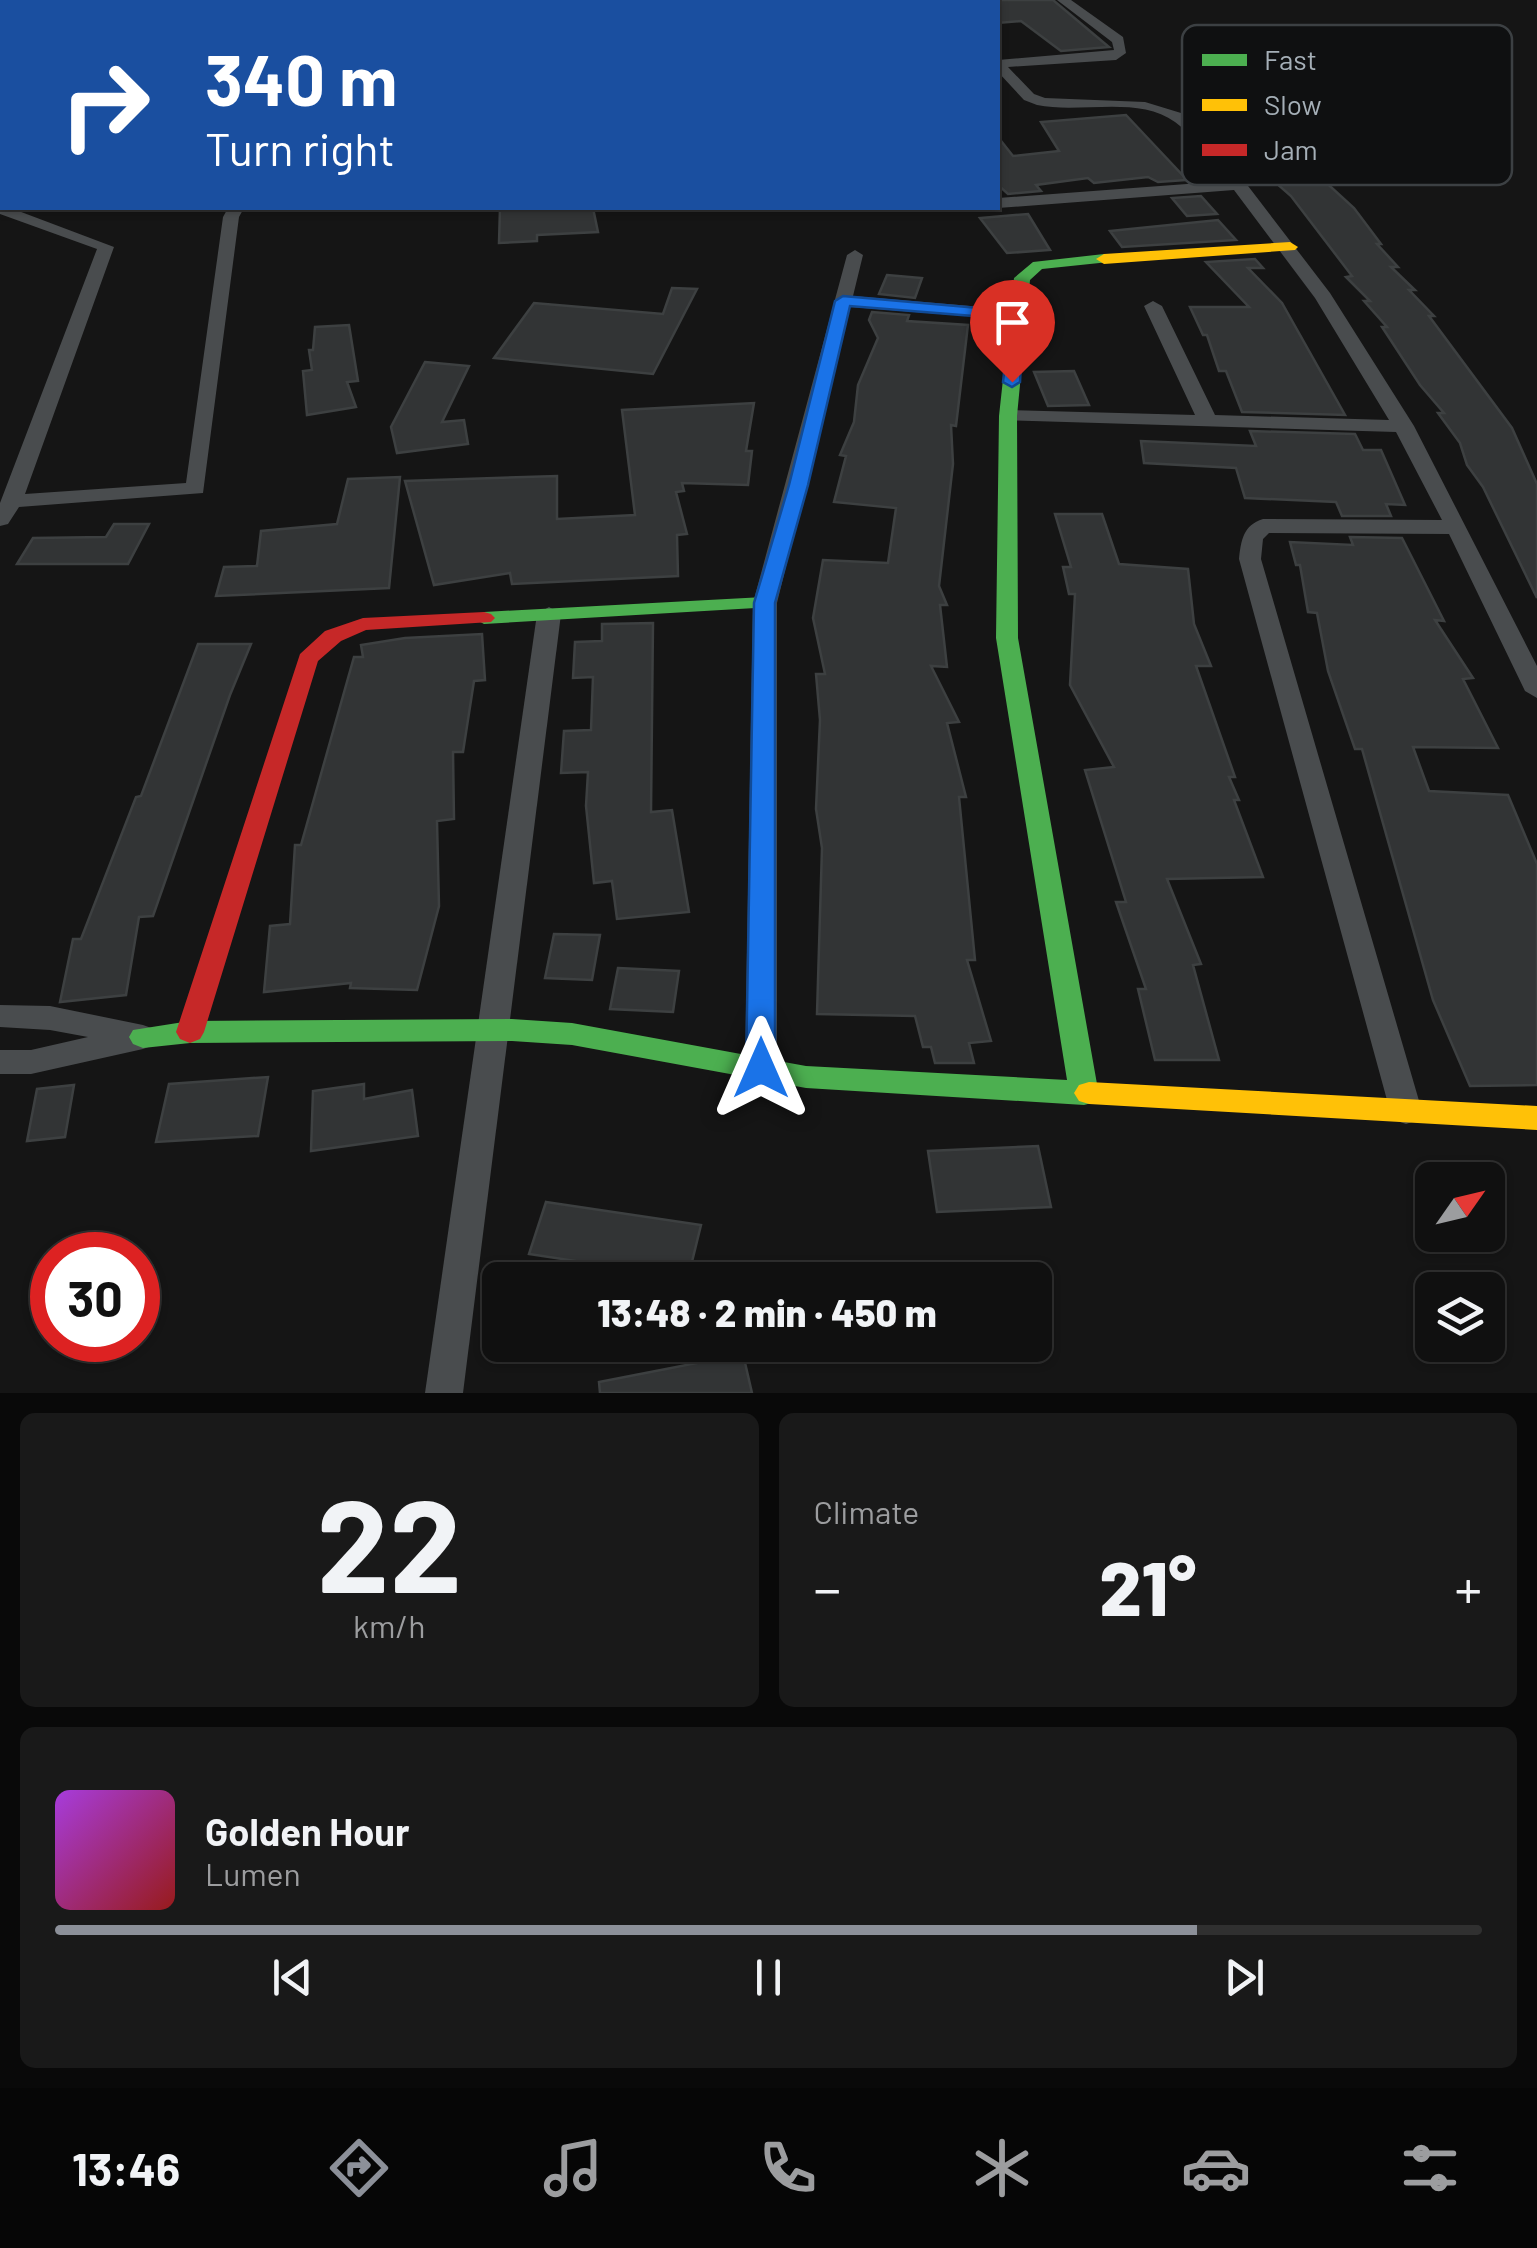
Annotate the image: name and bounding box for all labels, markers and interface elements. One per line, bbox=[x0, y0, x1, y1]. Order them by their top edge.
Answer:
legend bbox=[1182, 25, 1512, 185]
text: 340 m bbox=[205, 36, 398, 120]
icon: right bbox=[40, 40, 170, 170]
text: Fast bbox=[1264, 42, 1317, 76]
text: Slow bbox=[1264, 87, 1322, 121]
text: Turn right bbox=[205, 121, 395, 175]
text: Jam bbox=[1264, 132, 1318, 166]
pin bbox=[970, 280, 1055, 383]
icon: arrive bbox=[985, 295, 1040, 350]
position arrow bbox=[709, 1016, 813, 1120]
north arrow bbox=[1415, 1162, 1505, 1252]
map controls bbox=[1415, 1162, 1505, 1362]
speed limit sign: 30 bbox=[30, 1232, 160, 1362]
button: layers bbox=[1415, 1272, 1505, 1362]
text: 13:48 · 2 min · 450 m bbox=[597, 1289, 937, 1335]
text: 22 bbox=[316, 1463, 462, 1619]
text: Climate bbox=[814, 1492, 919, 1530]
text: 21° bbox=[1099, 1541, 1196, 1631]
text: − bbox=[814, 1554, 841, 1620]
text: + bbox=[1454, 1554, 1482, 1620]
text: km/h bbox=[353, 1606, 425, 1644]
text: Golden Hour bbox=[205, 1808, 410, 1854]
text: Lumen bbox=[205, 1854, 301, 1892]
icon: previous bbox=[265, 1950, 320, 2005]
icon: pause bbox=[741, 1950, 796, 2005]
icon: next bbox=[1217, 1950, 1272, 2005]
icon: directions bbox=[324, 2133, 394, 2203]
icon: music bbox=[538, 2133, 608, 2203]
icon: phone bbox=[753, 2133, 823, 2203]
icon: climate bbox=[967, 2133, 1037, 2203]
icon: car bbox=[1181, 2133, 1251, 2203]
icon: filters bbox=[1395, 2133, 1465, 2203]
text: 13:46 bbox=[72, 2141, 180, 2195]

